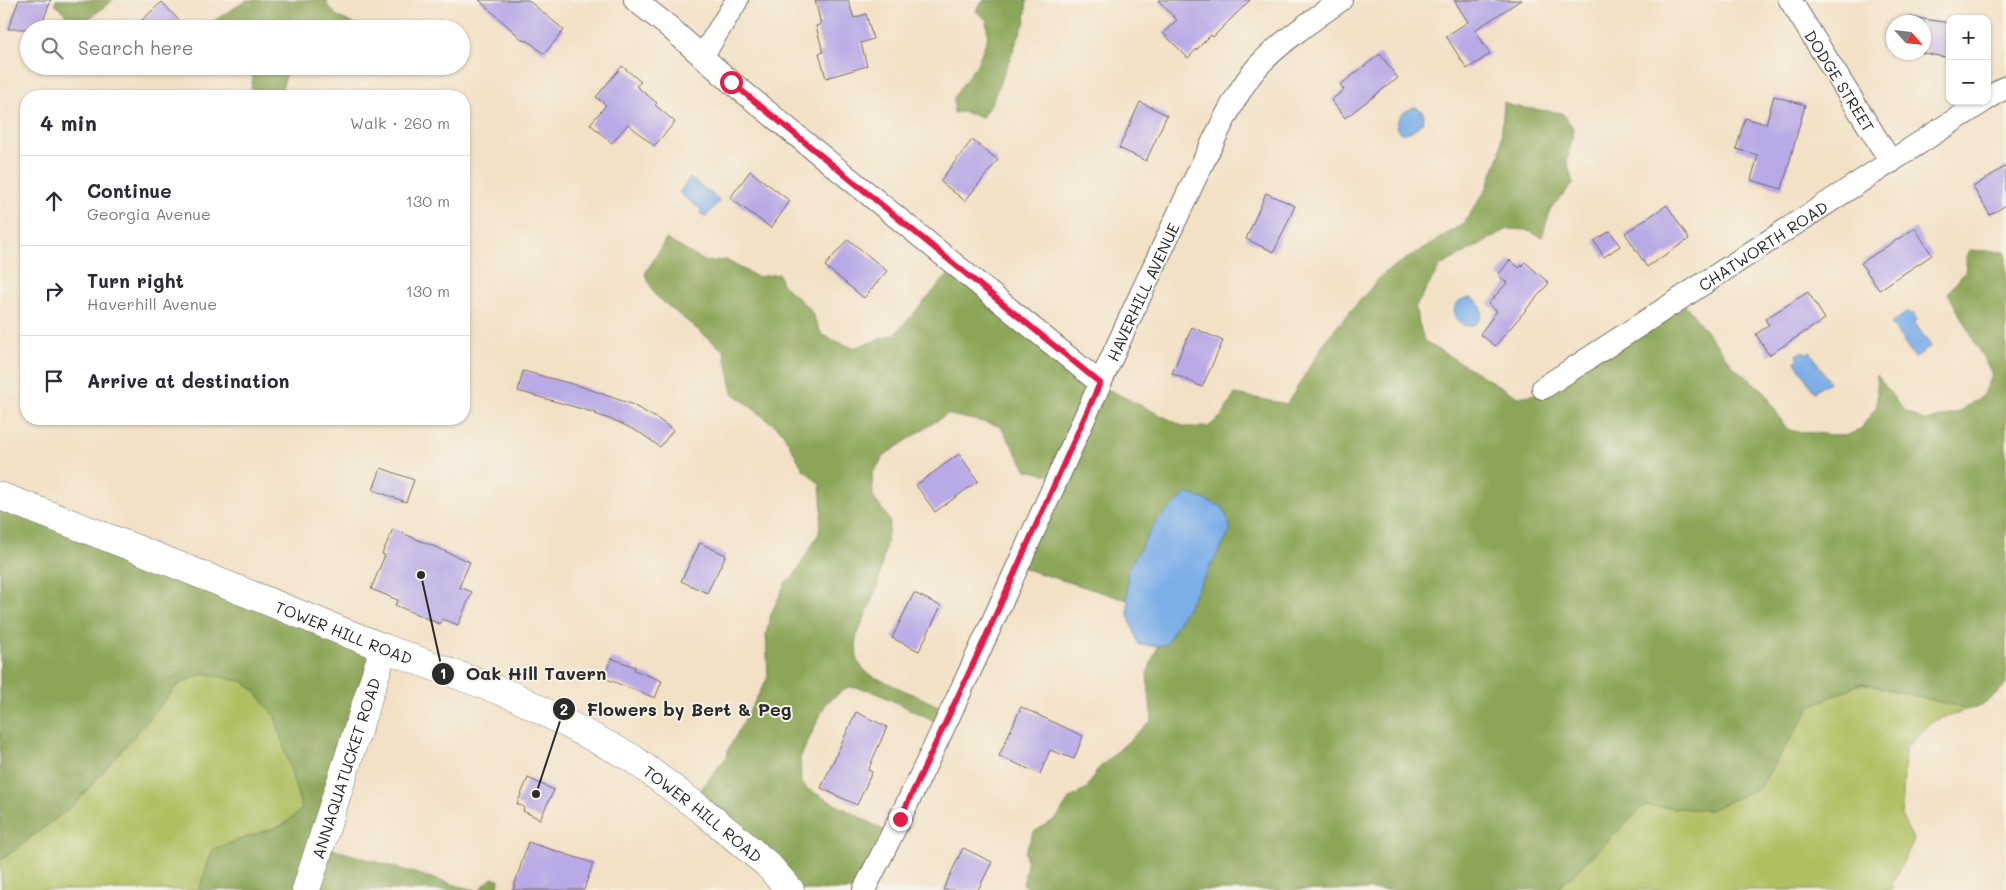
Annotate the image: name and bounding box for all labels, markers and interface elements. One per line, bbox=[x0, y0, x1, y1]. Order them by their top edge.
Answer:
north arrow bbox=[1886, 15, 1931, 60]
map controls bbox=[1946, 15, 1991, 105]
button: + bbox=[1946, 15, 1991, 60]
search box bbox=[20, 20, 470, 75]
street label: DODGE STREET bbox=[1801, 26, 1880, 136]
icon: search bbox=[38, 34, 66, 62]
text: Search here bbox=[78, 35, 194, 60]
button: − bbox=[1946, 60, 1991, 105]
route start bbox=[720, 71, 743, 94]
text: 4 min bbox=[40, 109, 97, 136]
text: Walk · 260 m bbox=[350, 112, 450, 133]
text: Continue bbox=[87, 178, 172, 203]
icon: ahead bbox=[40, 187, 68, 215]
text: 130 m bbox=[406, 190, 450, 211]
street label: CHATWORTH ROAD bbox=[1694, 195, 1831, 295]
text: Georgia Avenue bbox=[87, 203, 211, 224]
street label: HAVERHILL AVENUE bbox=[1101, 219, 1183, 364]
text: Turn right bbox=[87, 268, 184, 293]
icon: right bbox=[40, 277, 68, 305]
text: 130 m bbox=[406, 280, 450, 301]
text: Haverhill Avenue bbox=[87, 293, 217, 314]
icon: arrive bbox=[40, 367, 68, 395]
text: Arrive at destination bbox=[87, 368, 290, 393]
street label: TOWER HILL ROAD bbox=[273, 595, 416, 668]
callout: Oak Hill Tavern bbox=[430, 657, 616, 690]
text: Oak Hill Tavern bbox=[466, 661, 606, 685]
text: 1 bbox=[440, 663, 446, 683]
street label: ANNAQUATUCKET ROAD bbox=[306, 675, 384, 861]
callout: Flowers by Bert & Peg bbox=[552, 693, 802, 726]
text: Flowers by Bert & Peg bbox=[587, 697, 792, 721]
text: 2 bbox=[560, 699, 568, 719]
street label: TOWER HILL ROAD bbox=[640, 760, 767, 867]
route end bbox=[889, 808, 912, 831]

